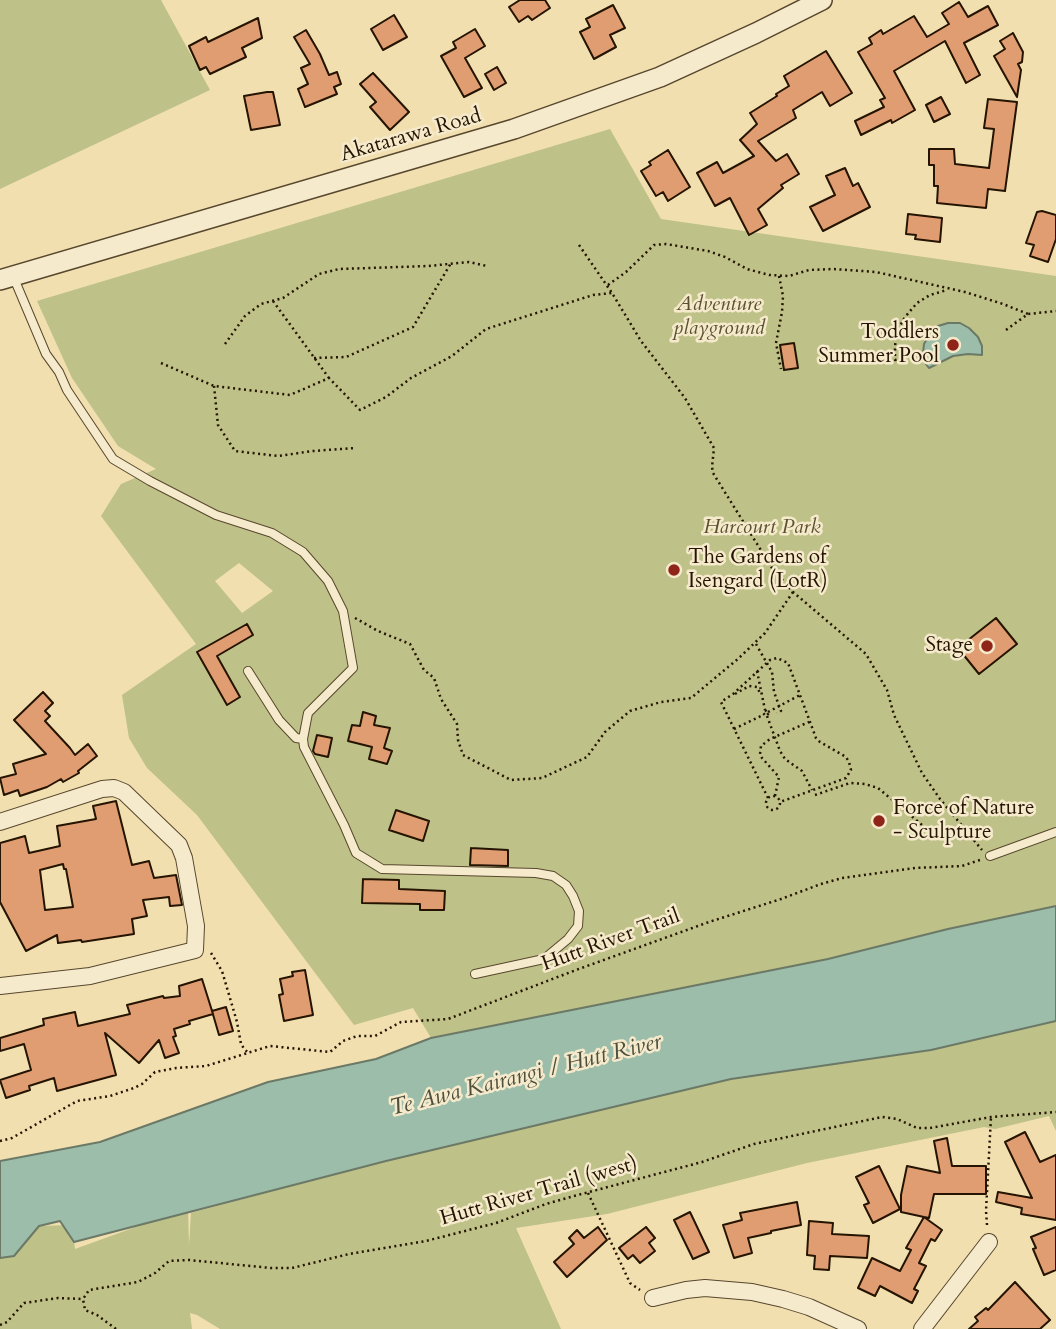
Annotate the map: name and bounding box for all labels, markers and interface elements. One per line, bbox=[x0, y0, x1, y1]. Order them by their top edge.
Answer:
street label: Akatarawa Road bbox=[338, 104, 484, 168]
park label: Adventure playground bbox=[673, 292, 765, 342]
place label: Toddlers Summer Pool bbox=[818, 320, 939, 370]
marker: Toddlers Summer Pool bbox=[945, 337, 961, 353]
park label: Harcourt Park bbox=[703, 515, 821, 541]
place label: The Gardens of Isengard (LotR) bbox=[688, 545, 828, 595]
marker: The Gardens of Isengard (LotR) bbox=[666, 562, 682, 578]
place label: Stage bbox=[925, 633, 973, 659]
marker: Stage bbox=[979, 638, 995, 654]
place label: Force of Nature - Sculpture bbox=[893, 796, 1034, 846]
marker: Force of Nature - Sculpture bbox=[871, 813, 887, 829]
street label: Hutt River Trail bbox=[538, 904, 684, 978]
water label: Te Awa Kairangi / Hutt River bbox=[387, 1029, 665, 1123]
street label: Hutt River Trail (west) bbox=[437, 1152, 641, 1232]

